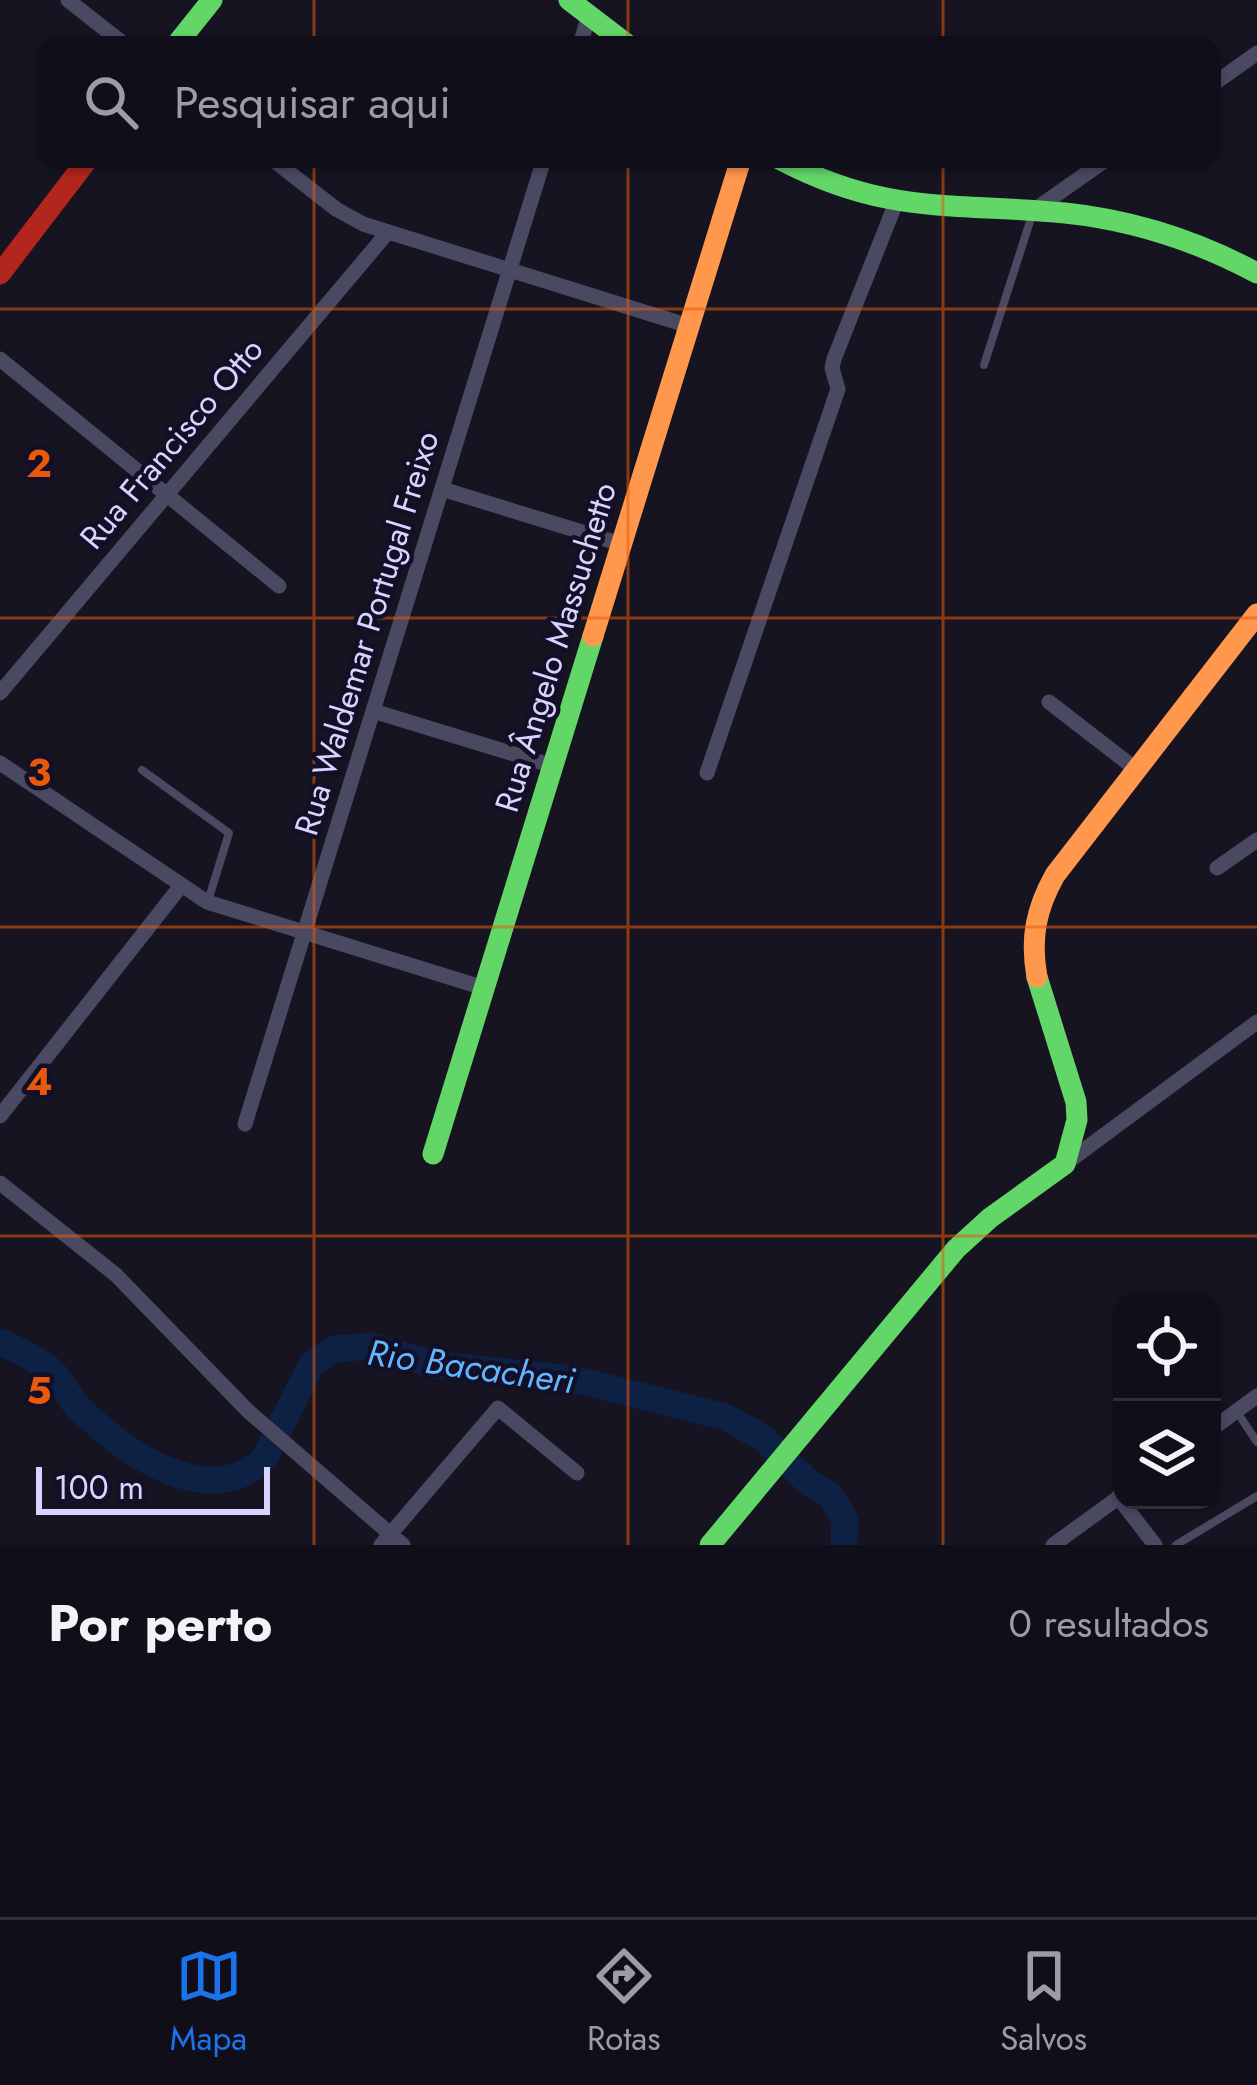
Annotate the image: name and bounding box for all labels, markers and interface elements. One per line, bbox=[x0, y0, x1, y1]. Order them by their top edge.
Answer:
search box bbox=[36, 36, 1221, 168]
icon: search bbox=[78, 69, 144, 135]
text: Pesquisar aqui bbox=[174, 70, 451, 135]
street label: Rua Francisco Otto bbox=[69, 327, 274, 559]
street label: Rua Waldemar Portugal Freixo bbox=[283, 425, 450, 841]
text: 2 bbox=[26, 435, 52, 492]
street label: Rua Ângelo Massuchetto bbox=[483, 477, 628, 818]
text: 3 bbox=[27, 744, 51, 801]
text: 4 bbox=[25, 1053, 53, 1110]
map controls bbox=[1113, 1293, 1221, 1509]
button: locate bbox=[1113, 1293, 1221, 1401]
water label: Rio Bacacheri bbox=[364, 1326, 579, 1406]
text: 5 bbox=[26, 1362, 52, 1419]
button: layers bbox=[1113, 1401, 1221, 1509]
scale bar bbox=[36, 1461, 270, 1514]
text: 100 m bbox=[54, 1464, 144, 1511]
text: Por perto bbox=[48, 1586, 273, 1660]
text: 0 resultados bbox=[1009, 1595, 1209, 1652]
tab: Mapa bbox=[170, 1943, 247, 2062]
tab: Rotas bbox=[587, 1943, 660, 2062]
tab: Salvos bbox=[1000, 1943, 1087, 2062]

